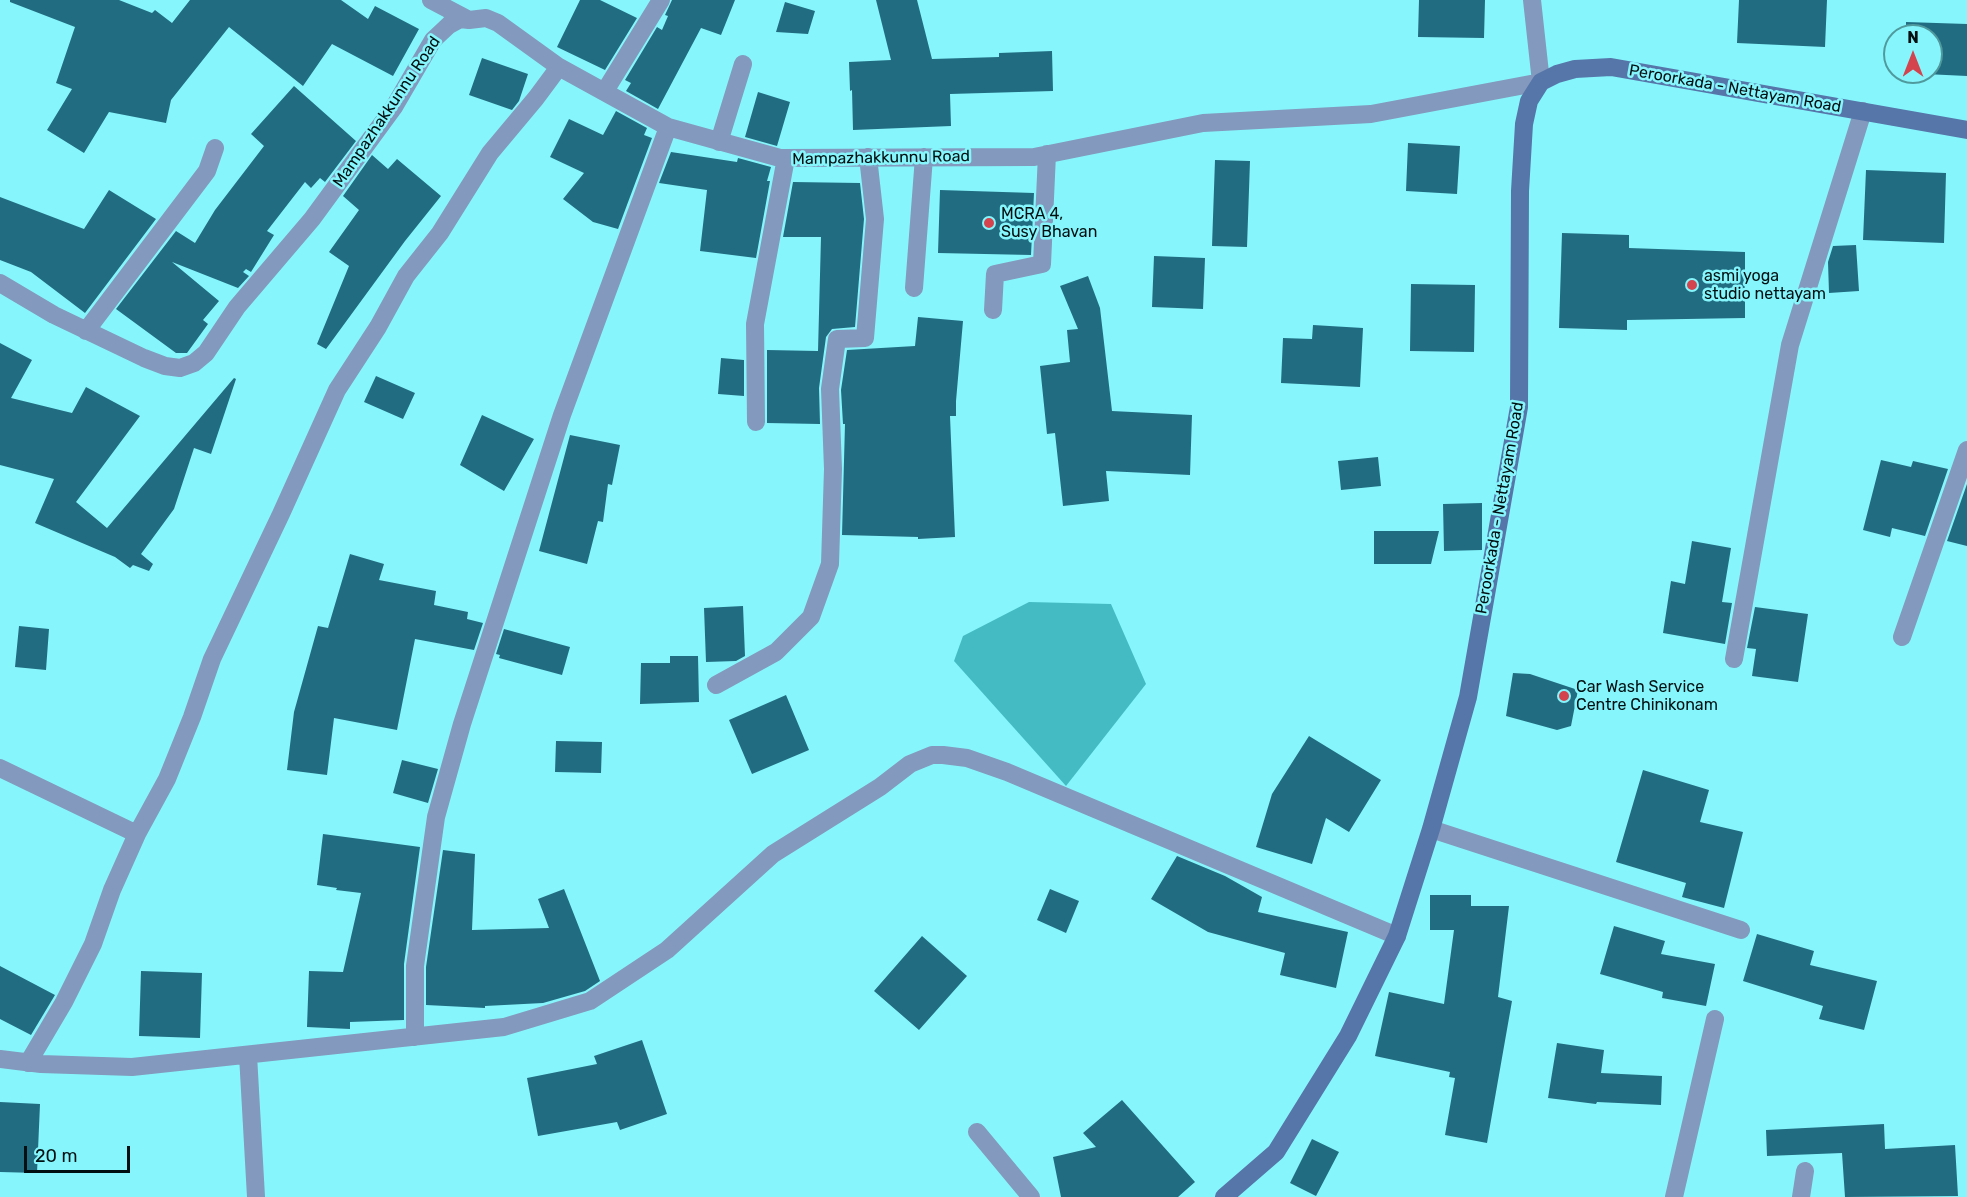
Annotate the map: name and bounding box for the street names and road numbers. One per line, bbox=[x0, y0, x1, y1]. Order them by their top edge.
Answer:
street label: Mampazhakkunnu Road bbox=[329, 33, 445, 191]
street label: Peroorkada - Nettayam Road bbox=[1627, 61, 1843, 117]
street label: Mampazhakkunnu Road bbox=[792, 147, 970, 169]
street label: Peroorkada - Nettayam Road bbox=[1472, 400, 1528, 616]

